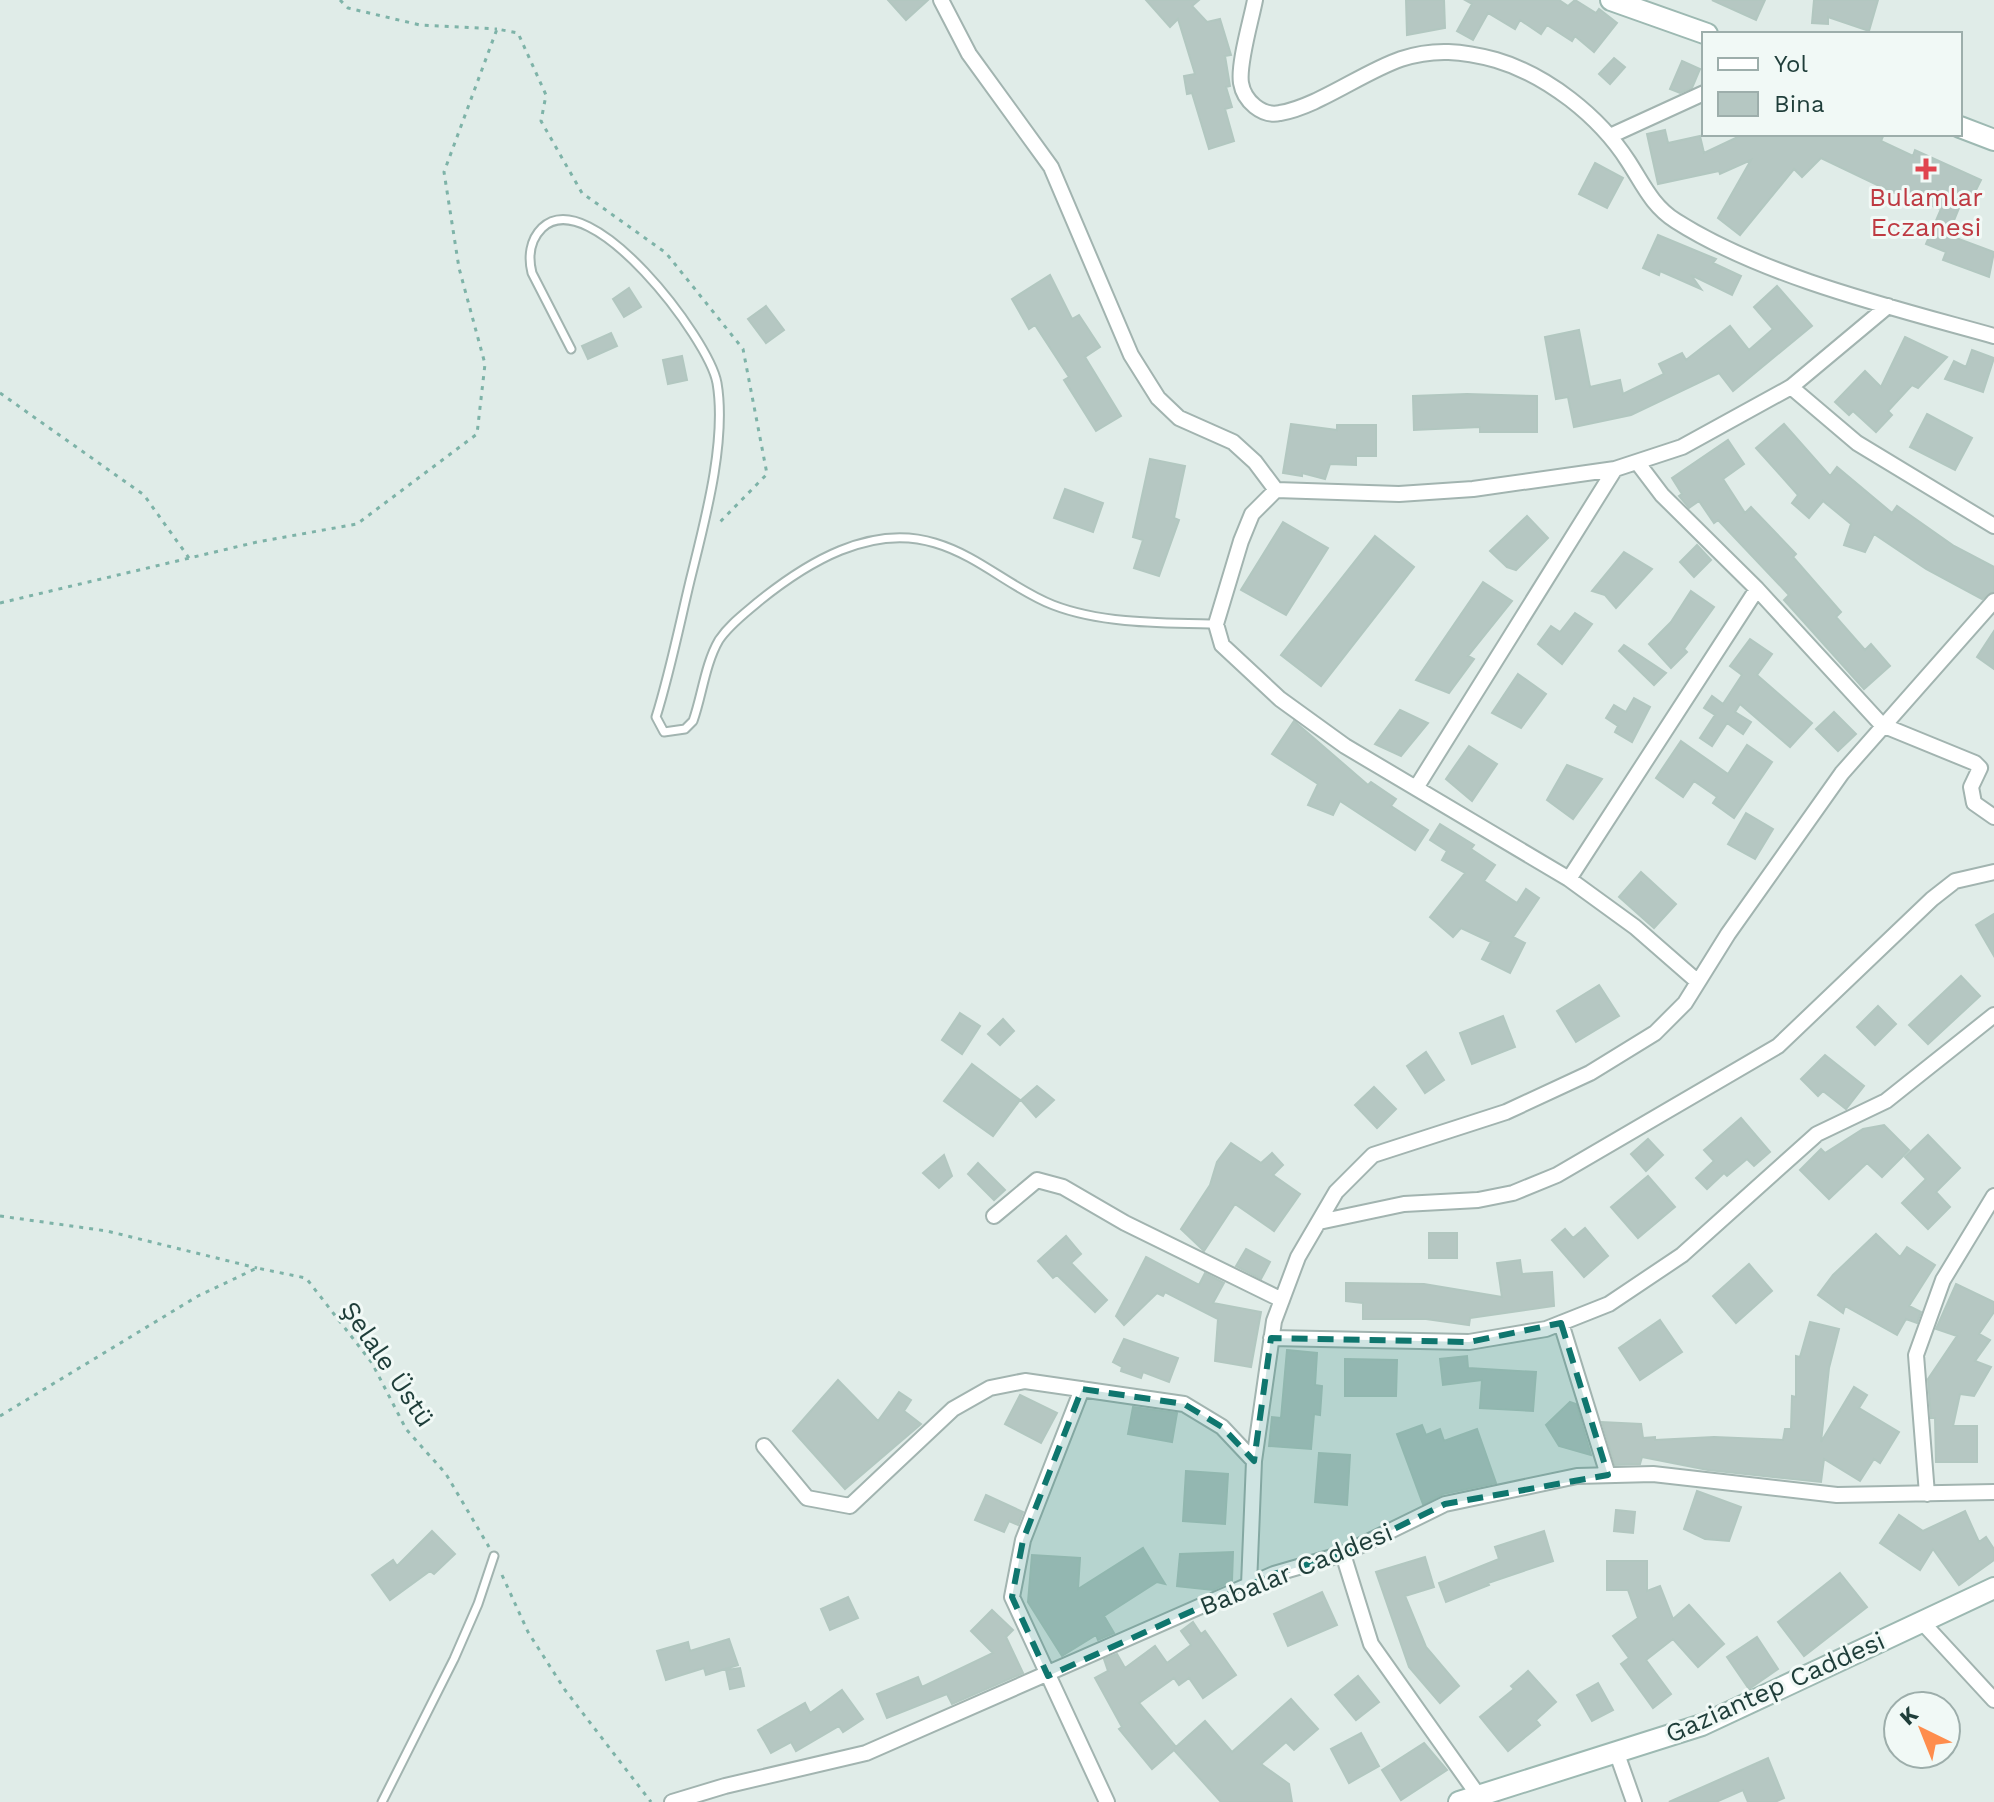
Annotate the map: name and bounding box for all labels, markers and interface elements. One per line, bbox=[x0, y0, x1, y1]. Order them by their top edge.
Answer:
legend bbox=[1702, 32, 1962, 136]
text: Yol bbox=[1774, 50, 1808, 78]
text: Bina bbox=[1774, 90, 1825, 118]
marker: Bulamlar Eczanesi bbox=[1917, 160, 1935, 178]
place label: Bulamlar Eczanesi bbox=[1869, 182, 1983, 242]
street label: Şelale Üstü bbox=[335, 1296, 441, 1432]
street label: Babalar Caddesi bbox=[1195, 1517, 1397, 1621]
street label: Gaziantep Caddesi bbox=[1661, 1625, 1889, 1749]
north arrow bbox=[1882, 1690, 1962, 1770]
text: K bbox=[1895, 1701, 1923, 1730]

